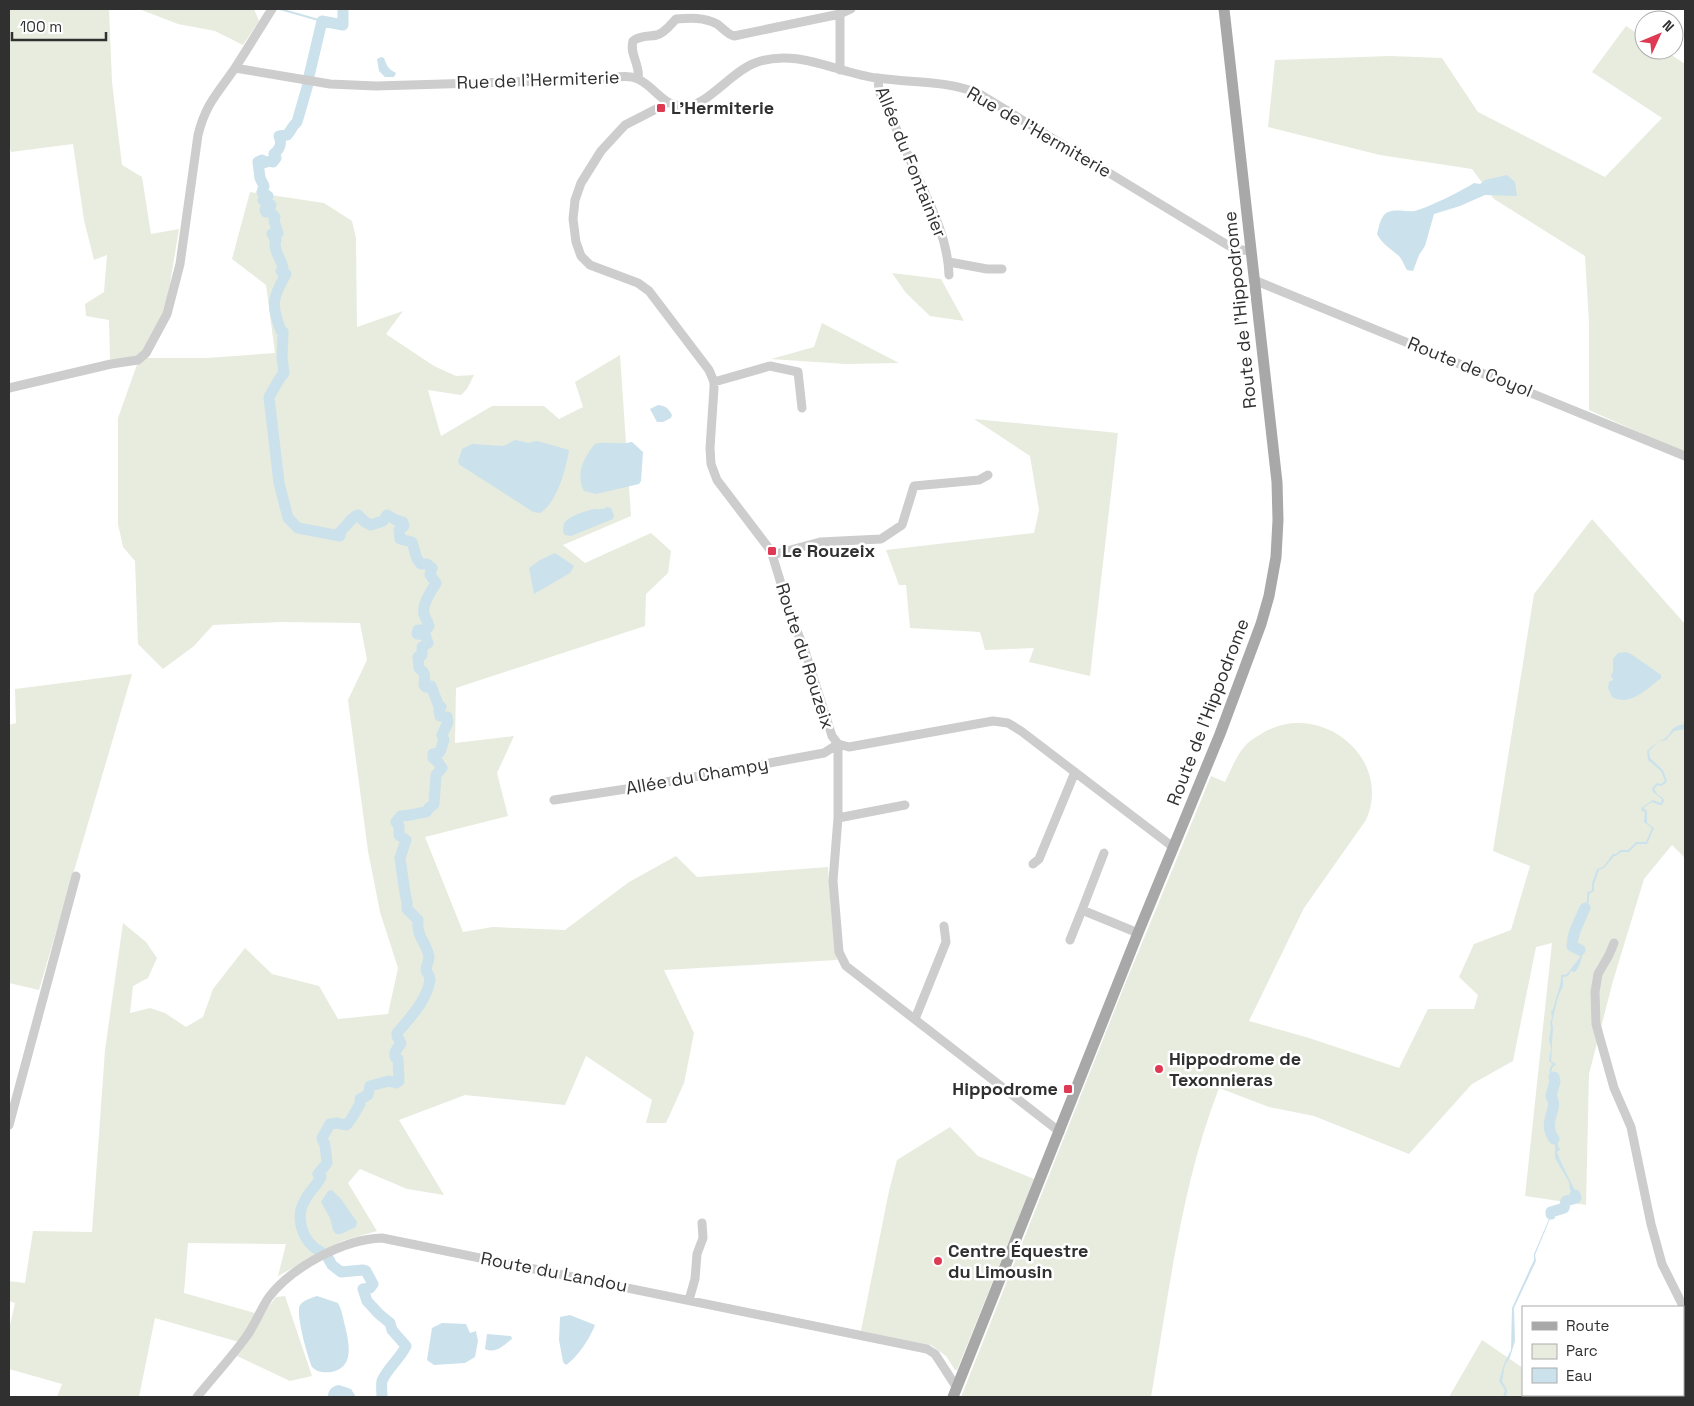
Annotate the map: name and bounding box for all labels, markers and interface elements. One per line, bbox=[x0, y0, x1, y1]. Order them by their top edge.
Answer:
scale bar bbox=[12, 10, 106, 42]
north arrow bbox=[1634, 10, 1684, 60]
text: N bbox=[1659, 16, 1678, 36]
text: 100 m bbox=[20, 17, 62, 36]
street label: Rue de l'Hermiterie bbox=[456, 65, 620, 94]
street label: Rue de l'Hermiterie bbox=[963, 81, 1116, 182]
street label: Allée du Fontainier bbox=[871, 83, 952, 241]
place label: L'Hermiterie bbox=[671, 96, 774, 119]
marker: L'Hermiterie bbox=[655, 102, 667, 114]
street label: Route de l'Hippodrome bbox=[1218, 210, 1261, 410]
street label: Route de Coyol bbox=[1404, 331, 1536, 402]
place label: Le Rouzeix bbox=[782, 539, 876, 562]
marker: Le Rouzeix bbox=[766, 545, 778, 557]
street label: Route du Rouzeix bbox=[771, 580, 840, 732]
street label: Route de l'Hippodrome bbox=[1161, 615, 1254, 809]
street label: Allée du Champy bbox=[624, 752, 770, 799]
place label: Hippodrome de Texonnieras bbox=[1169, 1047, 1301, 1091]
marker: Hippodrome de Texonnieras bbox=[1153, 1063, 1165, 1075]
place label: Hippodrome bbox=[952, 1077, 1058, 1100]
marker: Hippodrome bbox=[1062, 1083, 1074, 1095]
place label: Centre Équestre du Limousin bbox=[948, 1239, 1088, 1283]
street label: Route du Landou bbox=[479, 1246, 629, 1297]
marker: Centre Équestre du Limousin bbox=[932, 1255, 944, 1267]
legend bbox=[1522, 1306, 1684, 1396]
text: Route bbox=[1566, 1316, 1610, 1335]
text: Parc bbox=[1566, 1341, 1598, 1360]
text: Eau bbox=[1566, 1366, 1592, 1385]

